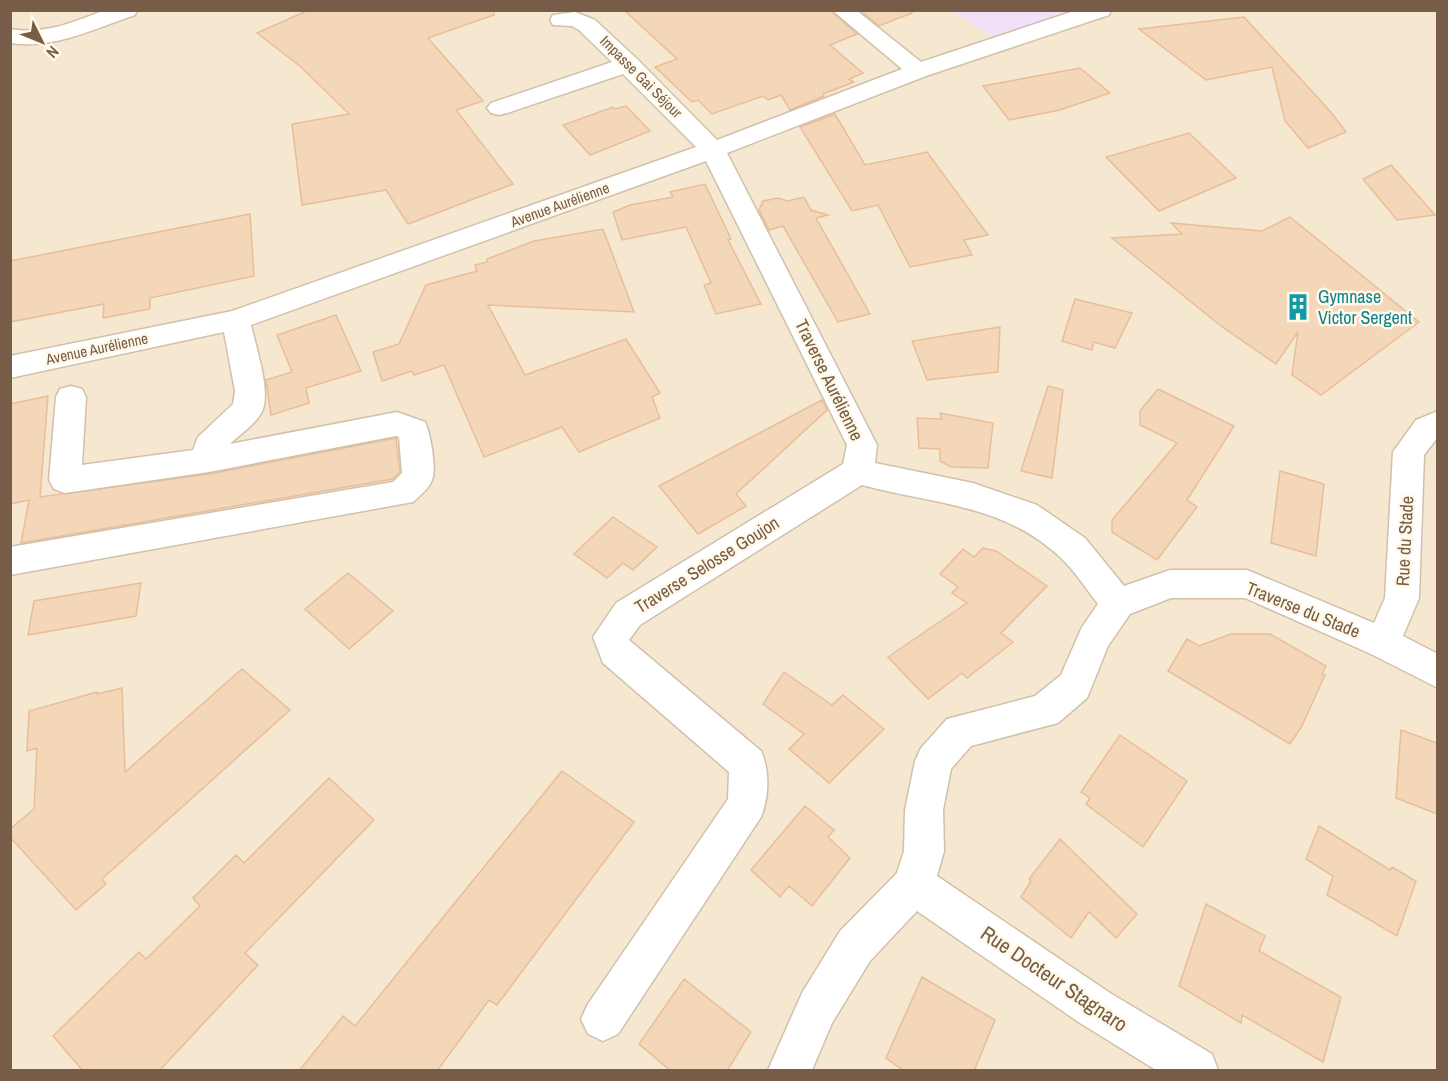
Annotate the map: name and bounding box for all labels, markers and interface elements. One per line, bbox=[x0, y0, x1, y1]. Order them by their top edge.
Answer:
north arrow bbox=[12, 12, 72, 72]
street label: Impasse Gai Séjour bbox=[595, 31, 687, 123]
text: N bbox=[42, 41, 64, 63]
street label: Avenue Aurélienne bbox=[507, 177, 612, 232]
place label: Gymnase Victor Sergent bbox=[1318, 284, 1412, 330]
building icon: Gymnase Victor Sergent bbox=[1283, 292, 1313, 322]
street label: Traverse Aurélienne bbox=[789, 315, 870, 445]
street label: Avenue Aurélienne bbox=[43, 327, 150, 370]
street label: Rue du Stade bbox=[1390, 495, 1419, 587]
street label: Traverse Selosse Goujon bbox=[630, 510, 784, 619]
street label: Traverse du Stade bbox=[1242, 575, 1364, 644]
street label: Rue Docteur Stagnaro bbox=[975, 919, 1133, 1039]

